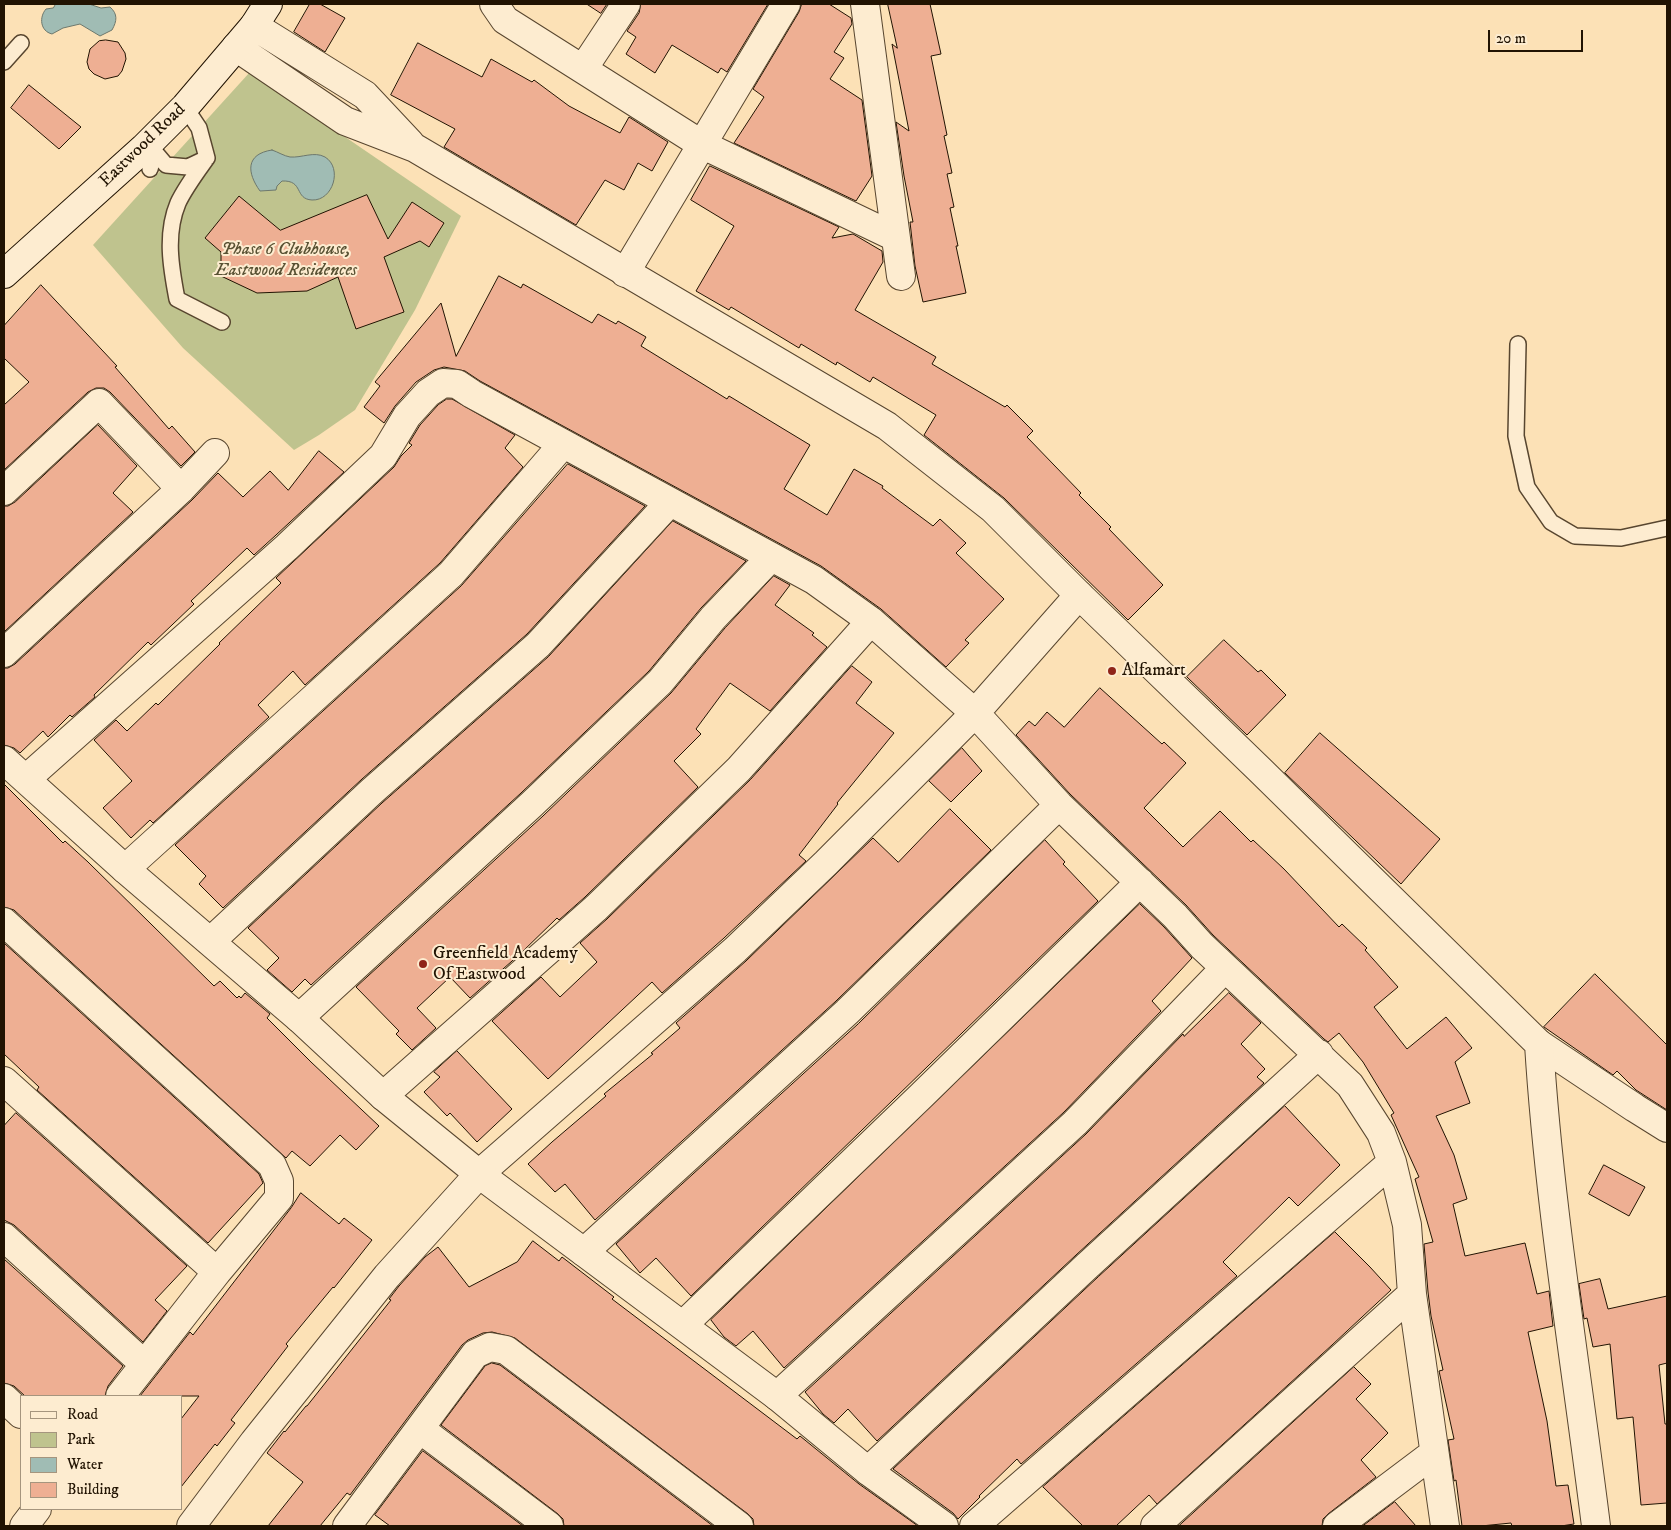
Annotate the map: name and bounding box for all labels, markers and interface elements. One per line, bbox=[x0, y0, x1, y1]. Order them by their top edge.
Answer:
scale bar bbox=[1491, 20, 1586, 52]
text: 20 m bbox=[1496, 29, 1526, 48]
street label: Eastwood Road bbox=[95, 100, 191, 192]
park label: Phase 6 Clubhouse, Eastwood Residences bbox=[215, 239, 357, 282]
place label: Alfamart bbox=[1122, 660, 1186, 682]
marker: Alfamart bbox=[1106, 665, 1118, 677]
place label: Greenfield Academy Of Eastwood bbox=[433, 943, 578, 986]
marker: Greenfield Academy Of Eastwood bbox=[417, 958, 429, 970]
legend bbox=[20, 1395, 182, 1510]
text: Road bbox=[67, 1405, 98, 1424]
text: Park bbox=[67, 1430, 95, 1449]
text: Water bbox=[67, 1455, 103, 1474]
text: Building bbox=[67, 1480, 119, 1499]

